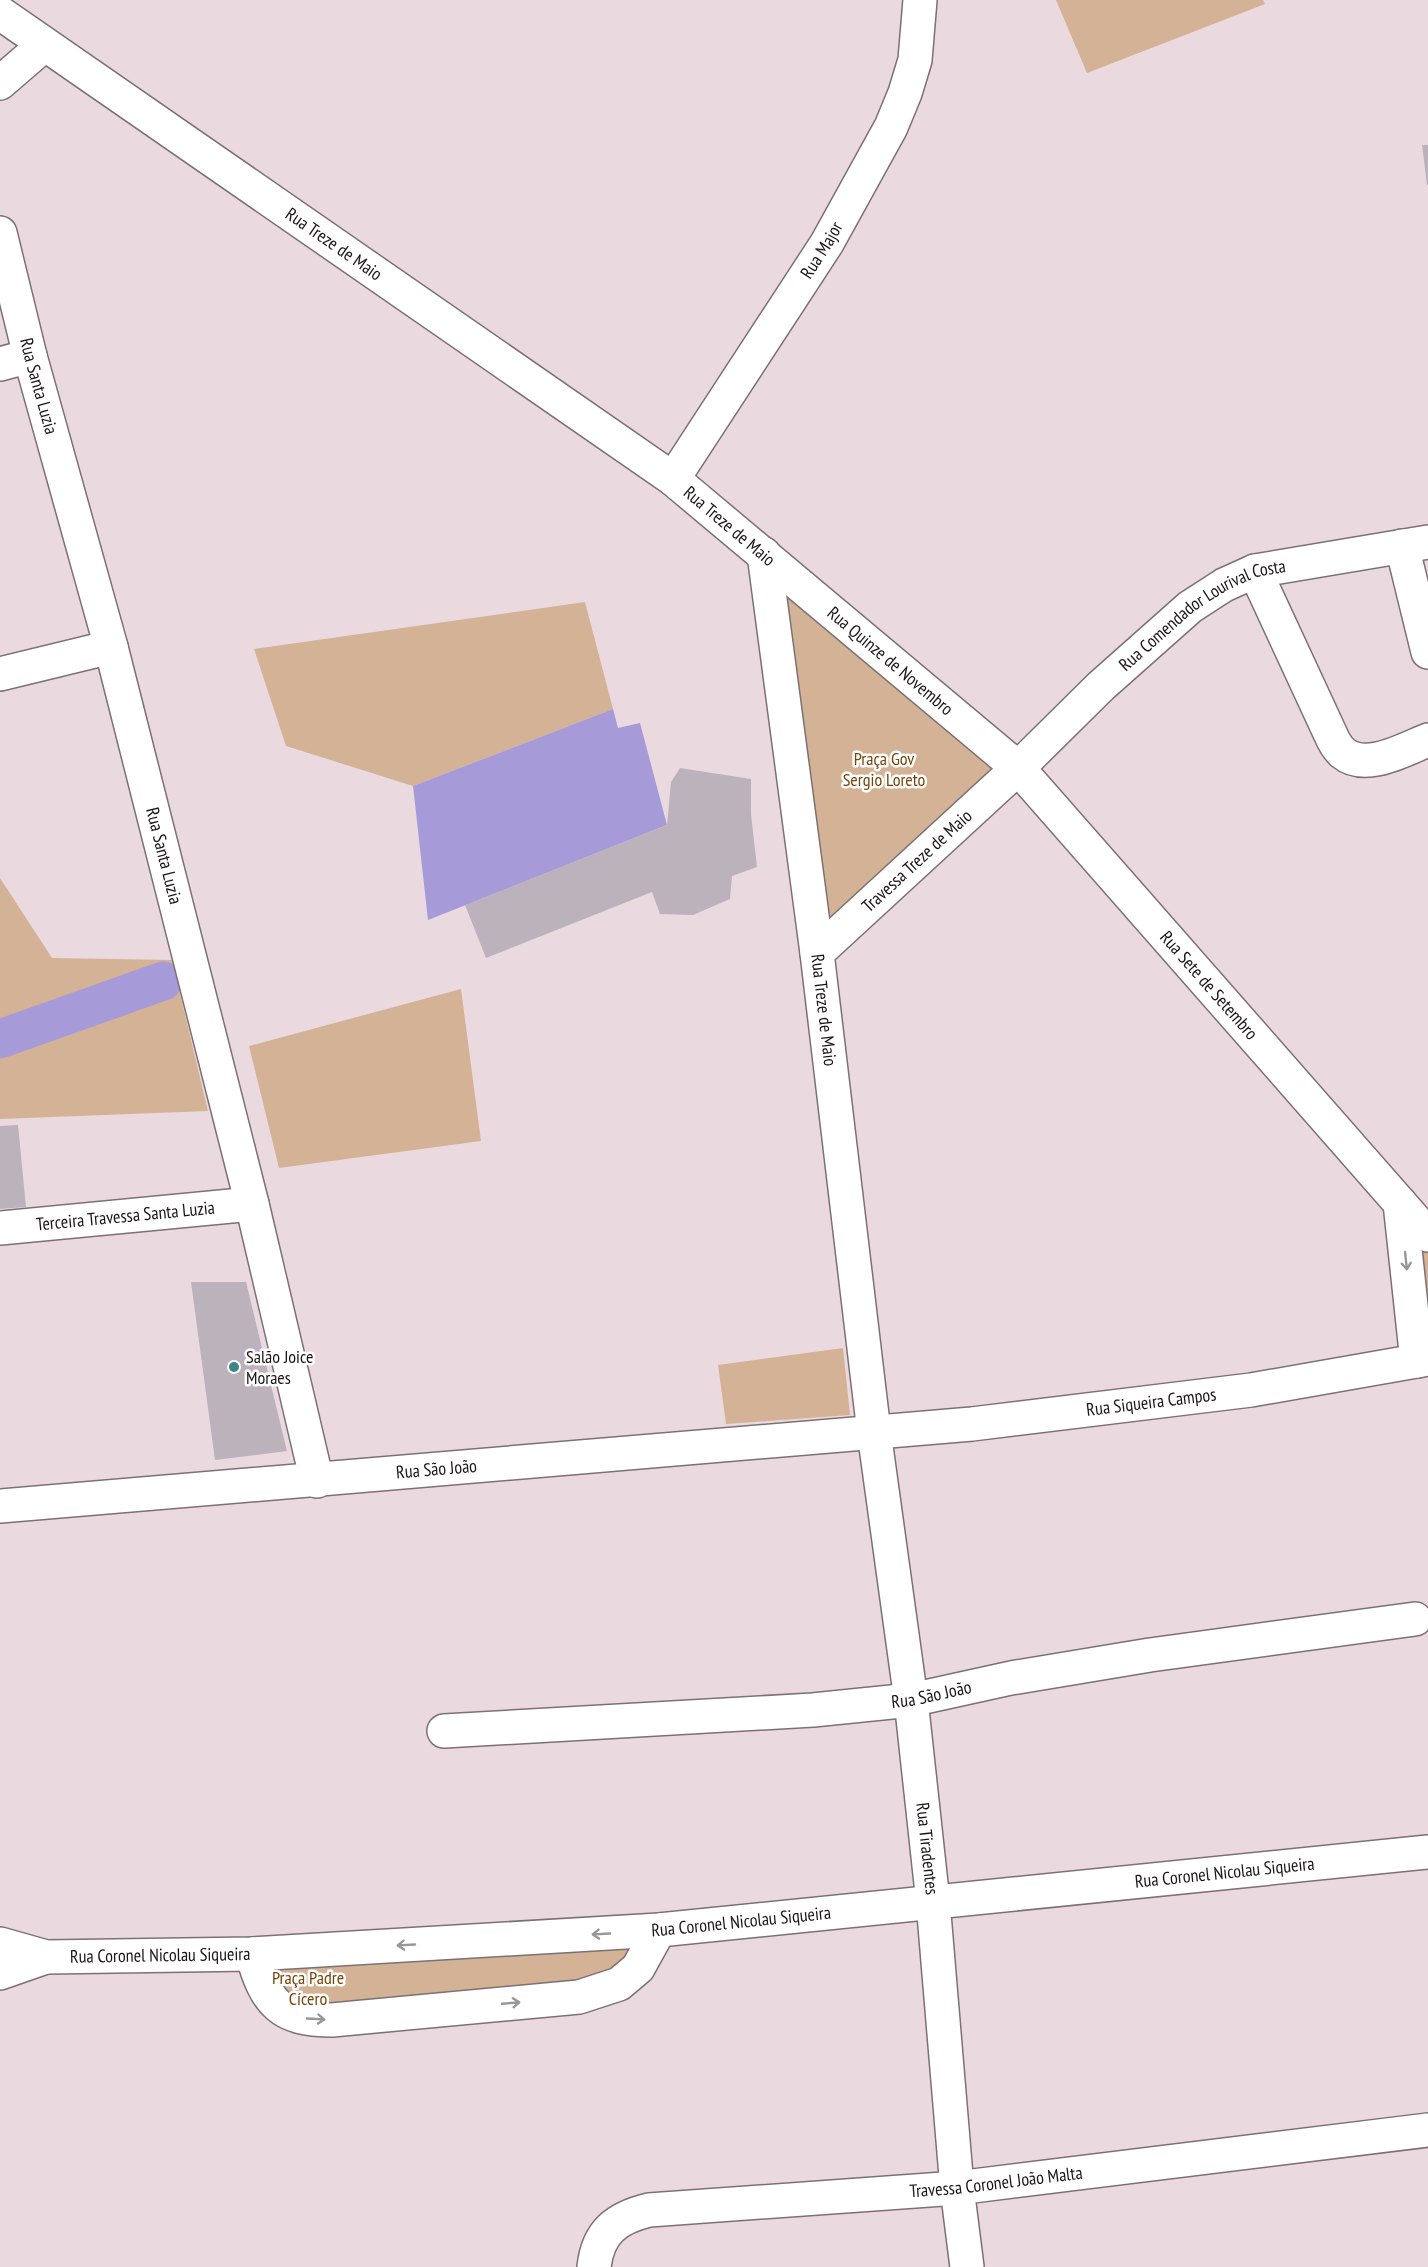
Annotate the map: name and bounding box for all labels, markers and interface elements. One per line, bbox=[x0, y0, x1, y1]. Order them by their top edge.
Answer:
street label: Rua Treze de Maio bbox=[281, 202, 387, 285]
street label: Rua Major bbox=[795, 217, 848, 283]
street label: Rua Santa Luzia bbox=[15, 336, 63, 437]
street label: Rua Treze de Maio bbox=[679, 481, 780, 571]
street label: Rua Comendador Lourival Costa bbox=[1114, 554, 1287, 676]
street label: Rua Quinze de Novembro bbox=[823, 601, 959, 720]
park label: Praça Gov Sergio Loreto bbox=[843, 747, 926, 791]
street label: Travessa Treze de Maio bbox=[857, 804, 977, 917]
street label: Rua Santa Luzia bbox=[141, 805, 188, 906]
street label: Rua Sete de Setembro bbox=[1155, 926, 1263, 1045]
street label: Rua Treze de Maio bbox=[806, 953, 842, 1068]
street label: Terceira Travessa Santa Luzia bbox=[35, 1196, 216, 1236]
one-way arrow bbox=[1401, 1250, 1412, 1270]
place label: Salão Joice Moraes bbox=[246, 1345, 313, 1389]
marker: Salão Joice Moraes bbox=[227, 1360, 241, 1374]
street label: Rua Siqueira Campos bbox=[1085, 1382, 1217, 1421]
street label: Rua São João bbox=[395, 1454, 478, 1484]
street label: Rua São João bbox=[890, 1675, 974, 1713]
street label: Rua Tiradentes bbox=[911, 1801, 944, 1896]
street label: Rua Coronel Nicolau Siqueira bbox=[1134, 1852, 1315, 1893]
street label: Rua Coronel Nicolau Siqueira bbox=[651, 1901, 832, 1941]
one-way arrow bbox=[591, 1928, 611, 1939]
one-way arrow bbox=[396, 1940, 416, 1951]
street label: Rua Coronel Nicolau Siqueira bbox=[70, 1942, 251, 1968]
park label: Praça Padre Cícero bbox=[272, 1966, 344, 2010]
one-way arrow bbox=[500, 1997, 520, 2008]
one-way arrow bbox=[306, 2014, 326, 2025]
street label: Travessa Coronel João Malta bbox=[909, 2161, 1084, 2202]

